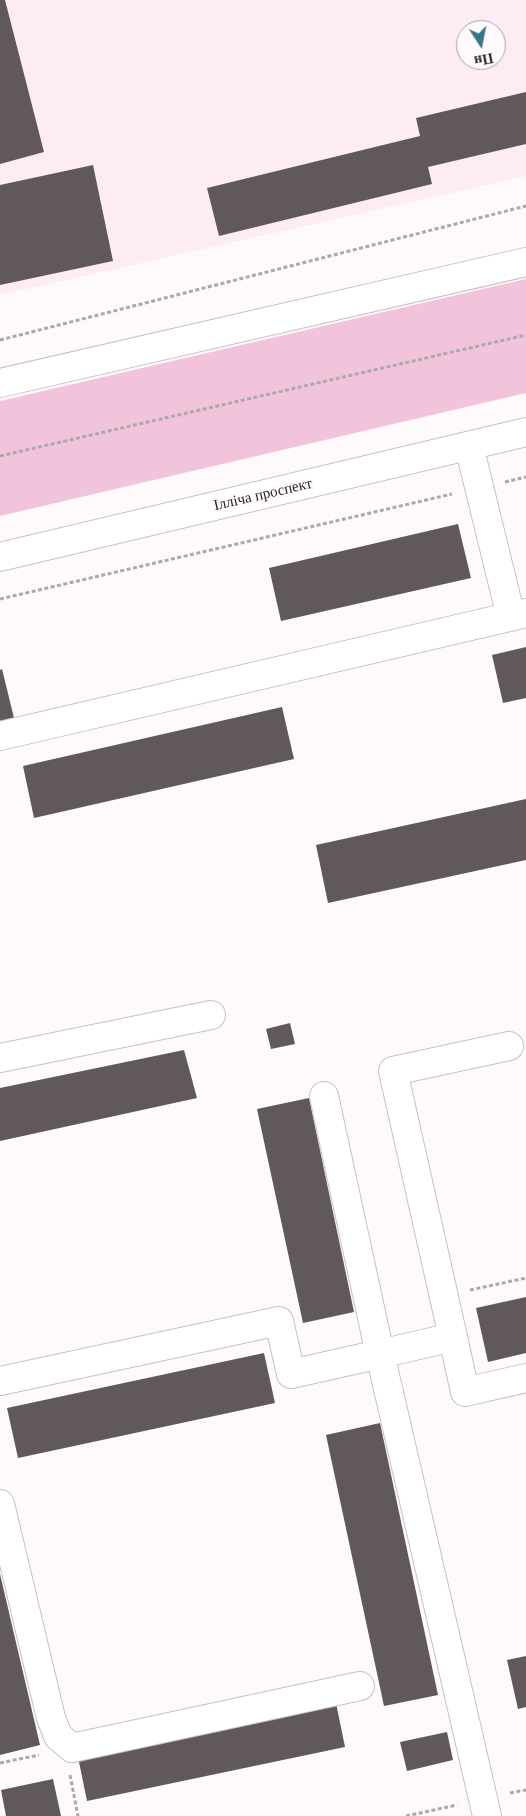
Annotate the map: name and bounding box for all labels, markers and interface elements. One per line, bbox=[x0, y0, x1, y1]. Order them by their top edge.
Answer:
north arrow bbox=[456, 20, 506, 70]
text: Пн bbox=[473, 50, 495, 68]
street label: Ілліча проспект bbox=[212, 475, 314, 515]

